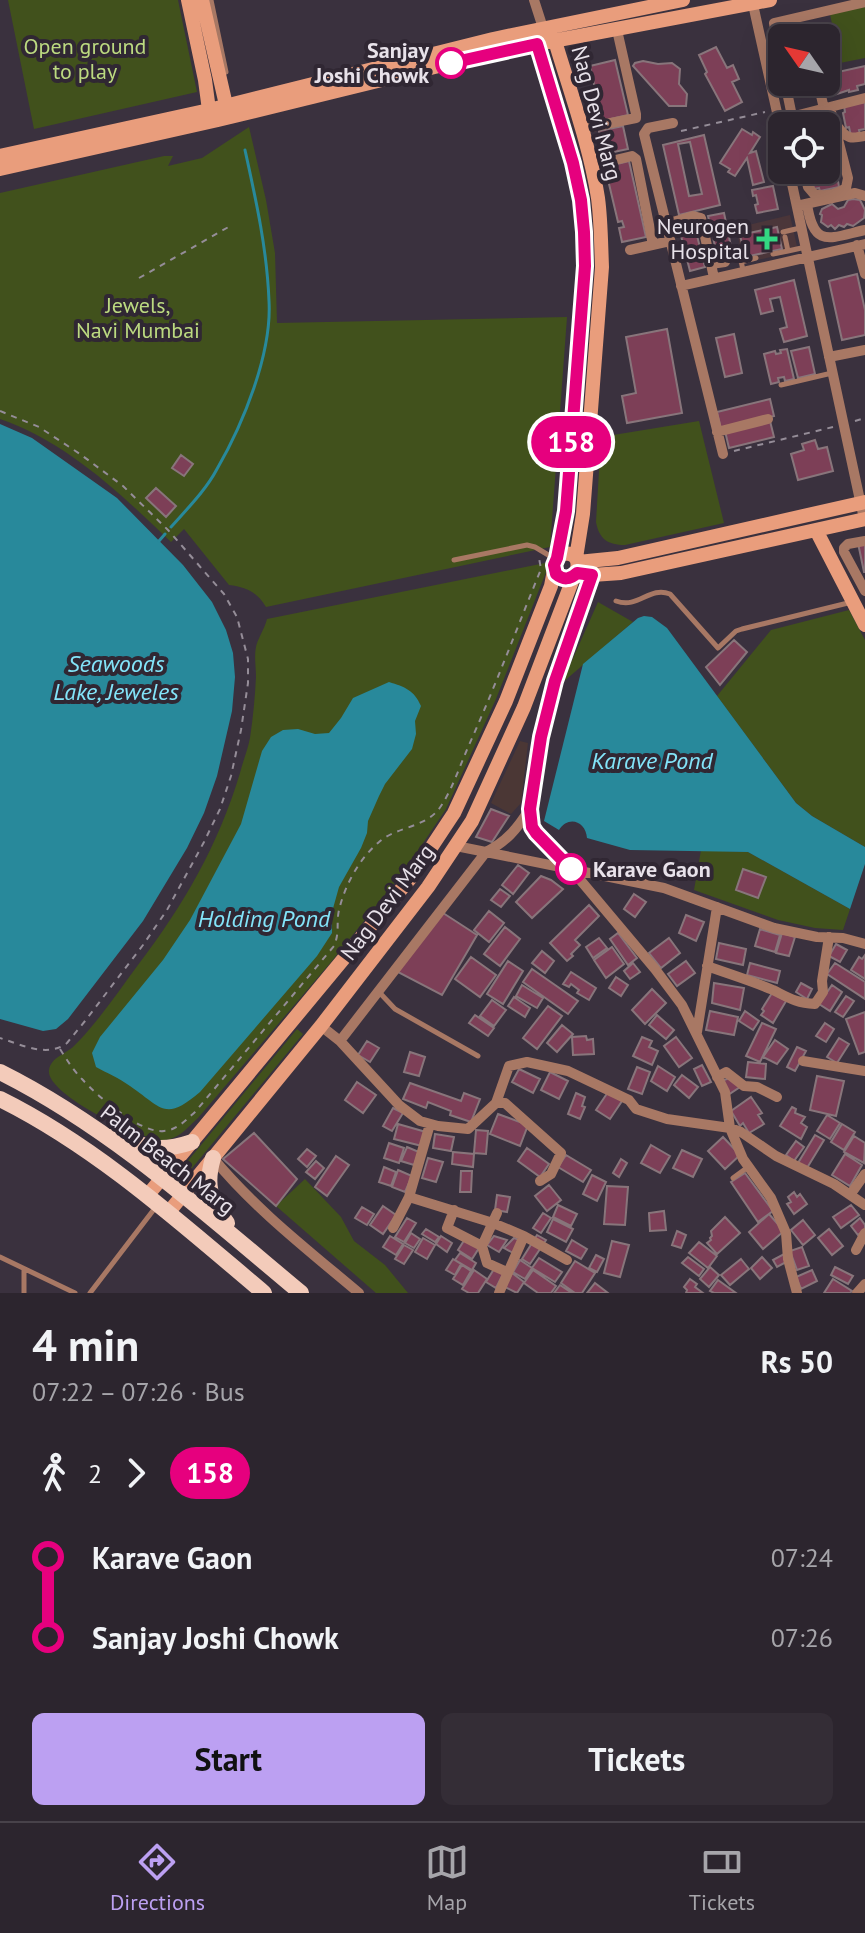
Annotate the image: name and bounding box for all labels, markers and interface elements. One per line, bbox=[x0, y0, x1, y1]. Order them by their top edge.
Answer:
north arrow bbox=[768, 24, 840, 96]
map controls bbox=[768, 24, 840, 184]
park label: Open ground to play bbox=[24, 32, 146, 85]
place label: Sanjay Joshi Chowk bbox=[314, 36, 429, 89]
street label: Nag Devi Marg bbox=[566, 43, 628, 183]
marker: Sanjay Joshi Chowk bbox=[436, 48, 466, 78]
button: locate bbox=[768, 112, 840, 184]
place label: Neurogen Hospital bbox=[657, 212, 750, 265]
marker: Neurogen Hospital bbox=[756, 228, 778, 250]
park label: Jewels, Navi Mumbai bbox=[76, 291, 200, 344]
line badge: 158 bbox=[525, 416, 617, 468]
text: 158 bbox=[547, 423, 595, 460]
water label: Seawoods Lake, Jeweles bbox=[53, 648, 179, 707]
water label: Karave Pond bbox=[591, 745, 714, 776]
street label: Nag Devi Marg bbox=[334, 838, 440, 966]
marker: Karave Gaon bbox=[556, 854, 586, 884]
place label: Karave Gaon bbox=[593, 855, 711, 883]
water label: Holding Pond bbox=[198, 903, 331, 934]
street label: Palm Beach Marg bbox=[95, 1098, 241, 1220]
text: 4 min bbox=[32, 1316, 139, 1373]
text: Rs 50 bbox=[761, 1342, 833, 1381]
text: 07:22 – 07:26 · Bus bbox=[32, 1375, 245, 1408]
icon: walk bbox=[32, 1451, 76, 1495]
icon: forward bbox=[114, 1451, 158, 1495]
text: 158 bbox=[186, 1454, 234, 1491]
text: 2 bbox=[88, 1457, 102, 1490]
text: Karave Gaon bbox=[92, 1538, 252, 1577]
text: 07:24 bbox=[771, 1541, 833, 1574]
text: Sanjay Joshi Chowk bbox=[92, 1618, 339, 1657]
text: 07:26 bbox=[771, 1621, 833, 1654]
button: Start bbox=[32, 1713, 425, 1805]
button: Tickets bbox=[441, 1713, 833, 1805]
tab: Directions bbox=[110, 1840, 205, 1916]
tab: Map bbox=[425, 1840, 469, 1916]
tab: Tickets bbox=[689, 1840, 755, 1916]

